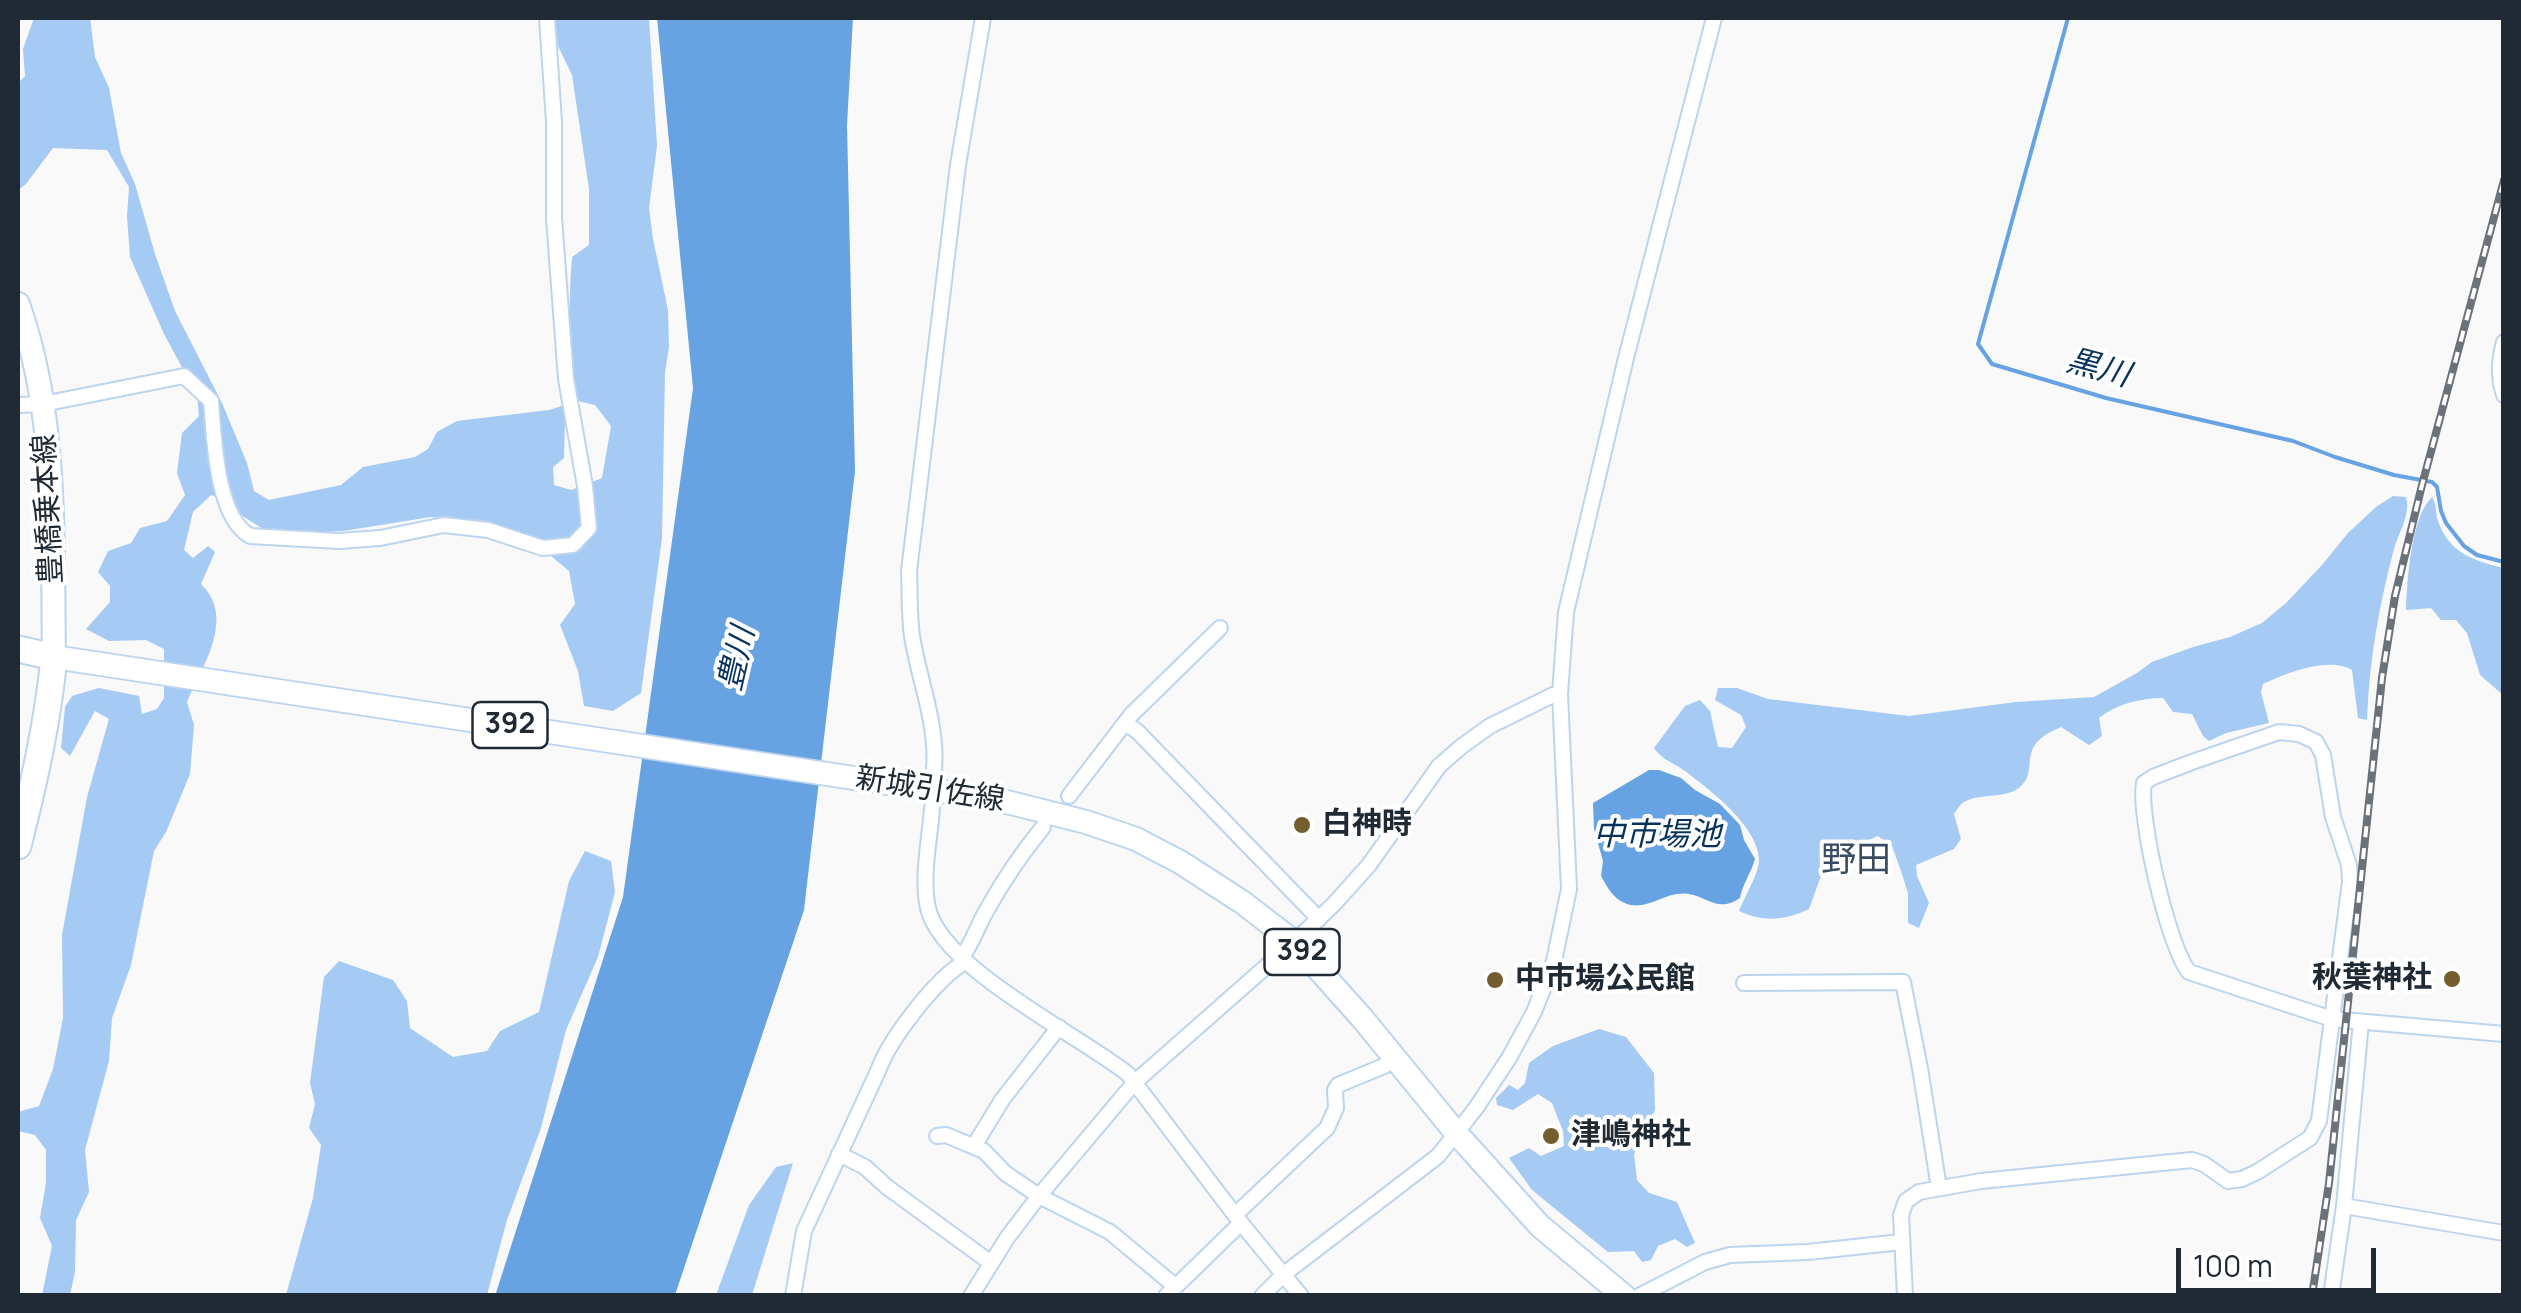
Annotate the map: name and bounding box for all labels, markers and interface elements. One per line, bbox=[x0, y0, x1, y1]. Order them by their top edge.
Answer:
water label: 黒川 bbox=[2062, 342, 2134, 396]
street label: 豊橋乗本線 bbox=[27, 433, 71, 585]
water label: 豊川 bbox=[712, 624, 764, 694]
road number: 392 bbox=[472, 702, 548, 748]
street label: 新城引佐線 bbox=[853, 760, 1007, 820]
place label: 白神時 bbox=[1322, 807, 1412, 843]
marker: 白神時 bbox=[1291, 814, 1313, 836]
water label: 中市場池 bbox=[1593, 817, 1721, 855]
district label: 野田 bbox=[1821, 840, 1891, 882]
road number: 392 bbox=[1264, 929, 1340, 975]
place label: 秋葉神社 bbox=[2312, 961, 2432, 997]
place label: 中市場公民館 bbox=[1515, 962, 1695, 998]
marker: 秋葉神社 bbox=[2441, 968, 2463, 990]
marker: 中市場公民館 bbox=[1484, 969, 1506, 991]
place label: 津嶋神社 bbox=[1571, 1118, 1691, 1154]
marker: 津嶋神社 bbox=[1540, 1125, 1562, 1147]
scale bar bbox=[2181, 1228, 2381, 1290]
text: 100 m bbox=[2193, 1245, 2273, 1286]

